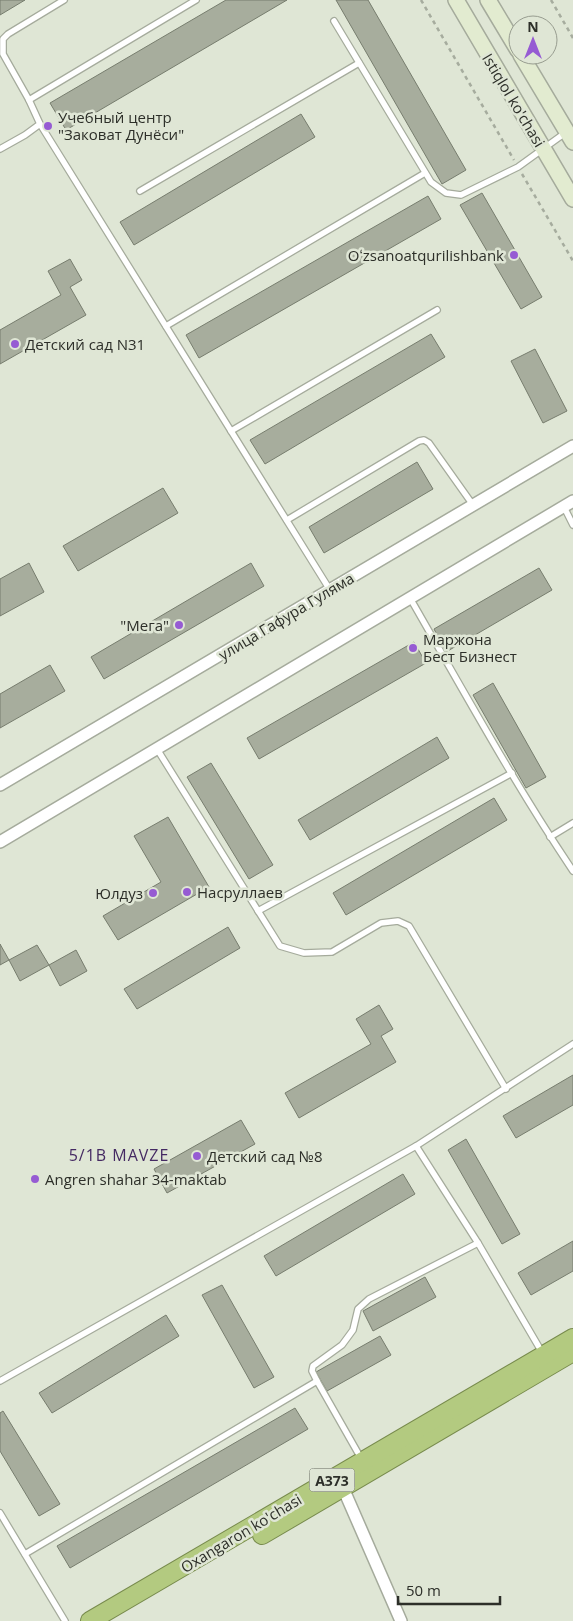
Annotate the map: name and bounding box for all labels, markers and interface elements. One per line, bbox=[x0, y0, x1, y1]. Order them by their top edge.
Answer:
north arrow bbox=[508, 15, 558, 65]
text: N bbox=[527, 17, 539, 36]
street label: Istiqlol ko'chasi bbox=[478, 49, 550, 151]
place label: Учебный центр "Заковат Дунёси" bbox=[58, 107, 184, 144]
marker: Учебный центр "Заковат Дунёси" bbox=[42, 120, 54, 132]
place label: Oʻzsanoatqurilishbank bbox=[348, 245, 504, 265]
marker: Oʻzsanoatqurilishbank bbox=[508, 249, 520, 261]
place label: Детский сад N31 bbox=[25, 334, 145, 354]
marker: Детский сад N31 bbox=[9, 338, 21, 350]
street label: улица Гафура Гуляма bbox=[215, 568, 357, 664]
place label: "Мега" bbox=[120, 615, 169, 635]
marker: "Мега" bbox=[173, 619, 185, 631]
place label: Маржона Бест Бизнест bbox=[423, 629, 517, 666]
marker: Маржона Бест Бизнест bbox=[407, 642, 419, 654]
place label: Насруллаев bbox=[197, 882, 283, 902]
place label: Юлдуз bbox=[95, 883, 143, 903]
marker: Насруллаев bbox=[181, 886, 193, 898]
marker: Юлдуз bbox=[147, 887, 159, 899]
district label: 5/1B MAVZE bbox=[69, 1144, 169, 1166]
place label: Детский сад №8 bbox=[207, 1146, 323, 1166]
marker: Детский сад №8 bbox=[191, 1150, 203, 1162]
place label: Angren shahar 34-maktab bbox=[45, 1169, 227, 1189]
marker: Angren shahar 34-maktab bbox=[29, 1173, 41, 1185]
road number: A373 bbox=[310, 1468, 354, 1492]
street label: Oxangaron ko'chasi bbox=[177, 1489, 305, 1577]
scale bar bbox=[398, 1574, 500, 1606]
text: 50 m bbox=[406, 1580, 441, 1600]

